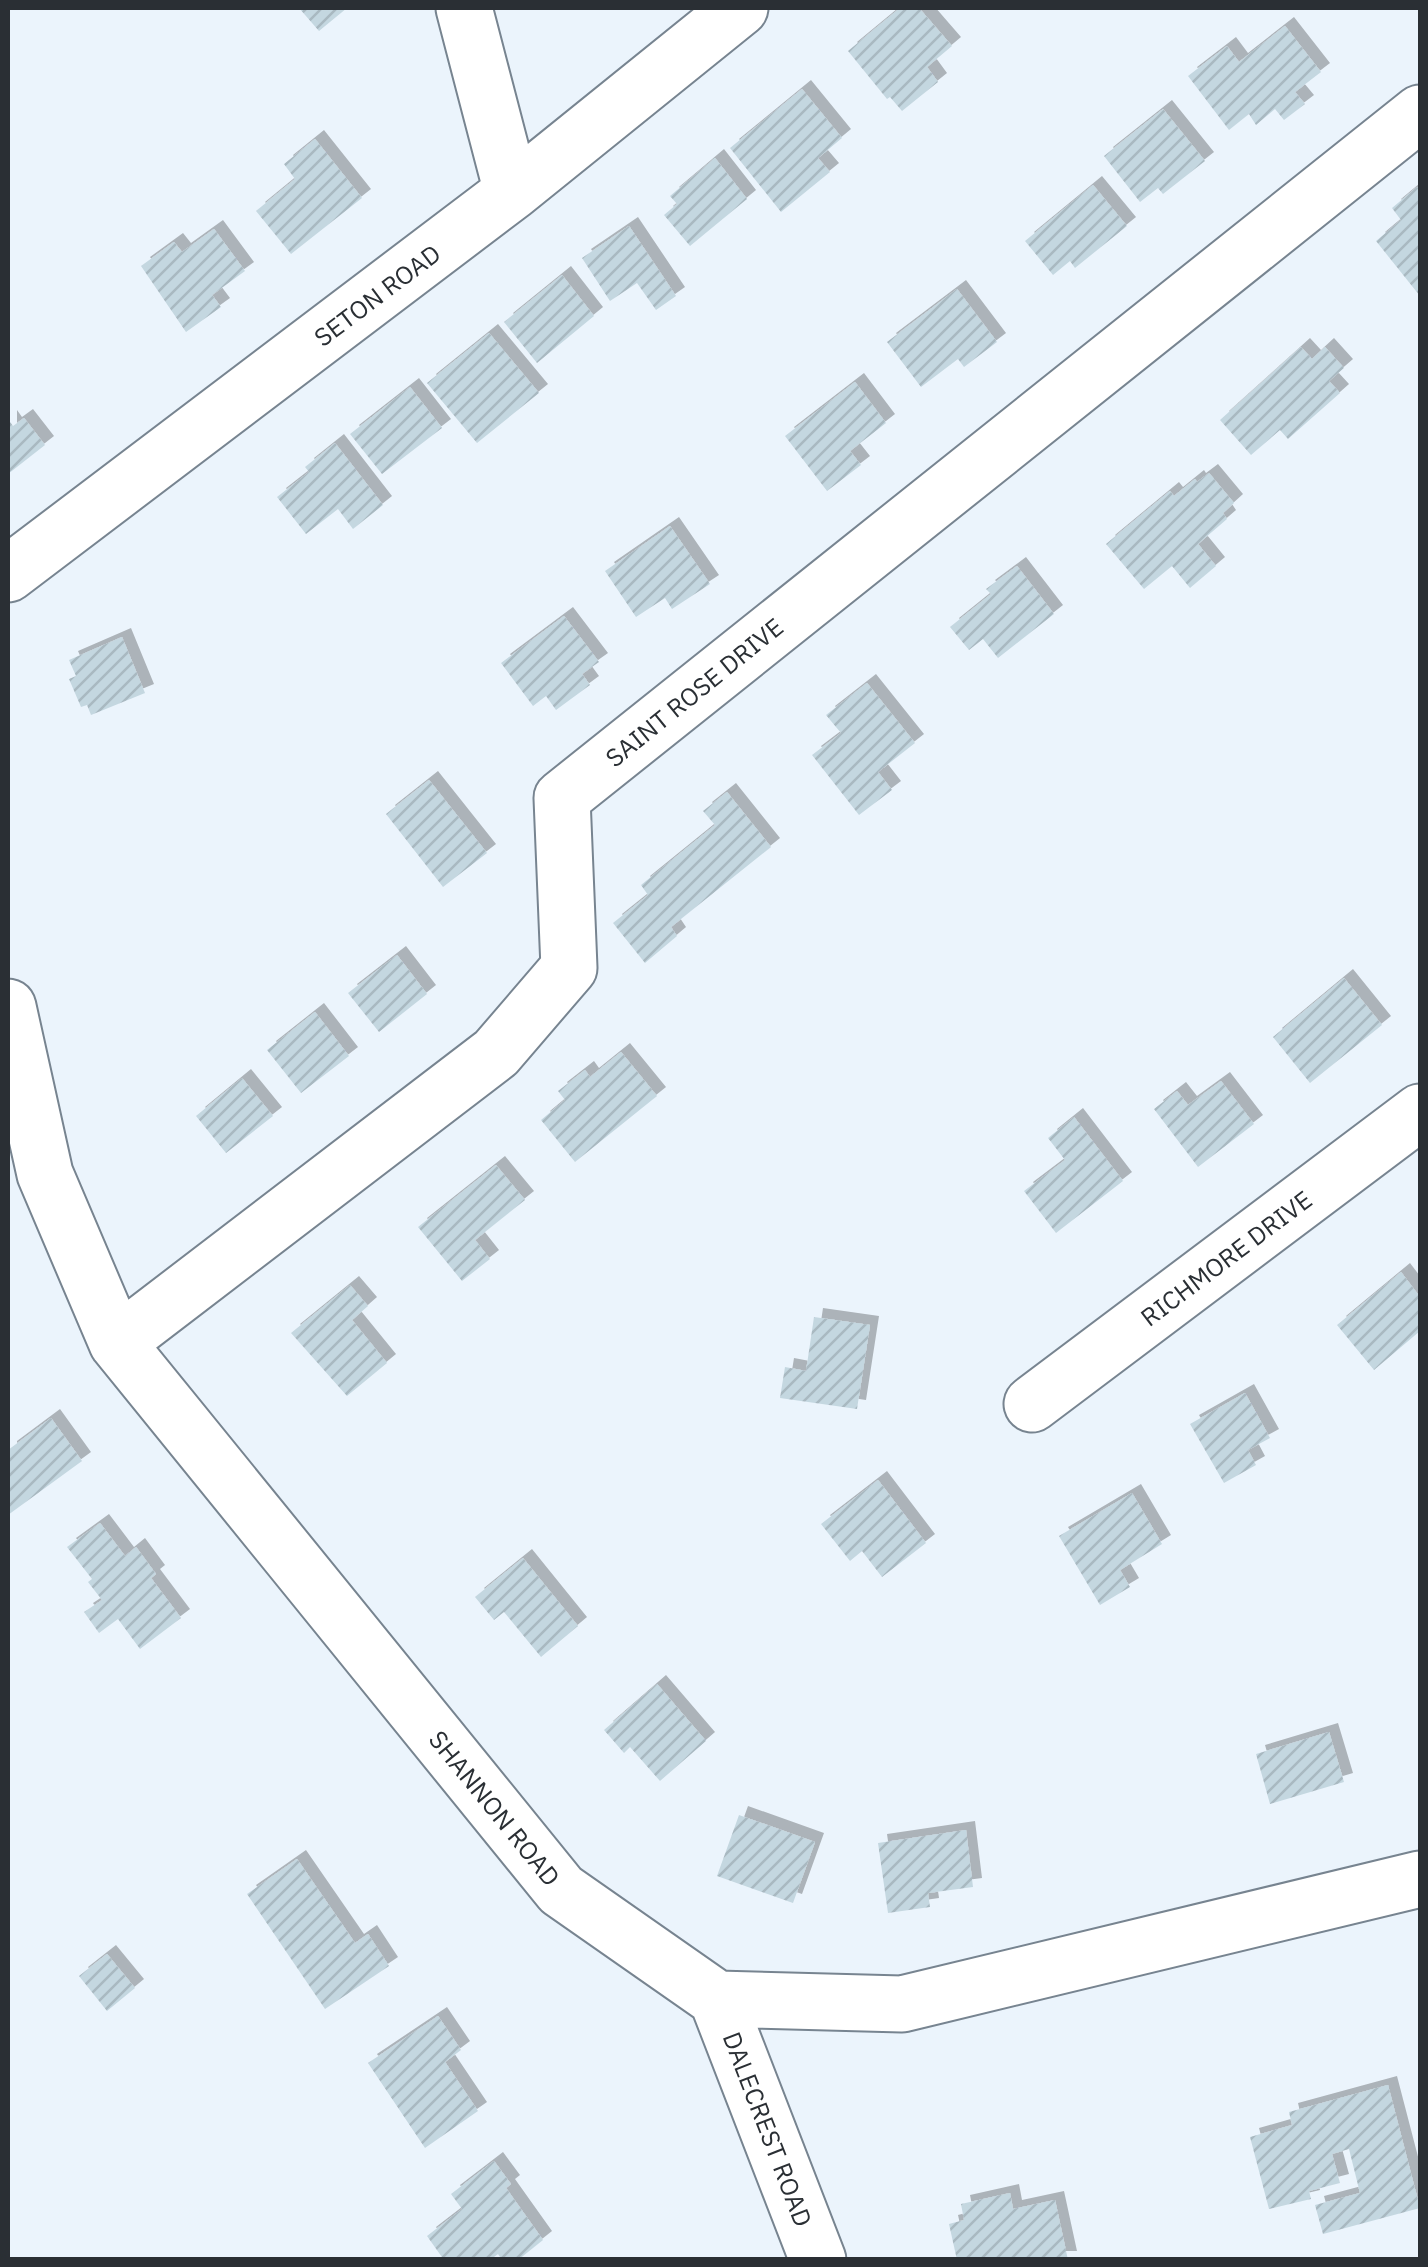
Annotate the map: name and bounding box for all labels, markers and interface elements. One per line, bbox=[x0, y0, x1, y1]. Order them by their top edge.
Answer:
street label: SETON ROAD bbox=[307, 237, 447, 353]
street label: SAINT ROSE DRIVE bbox=[598, 610, 790, 774]
street label: RICHMORE DRIVE bbox=[1134, 1183, 1318, 1333]
street label: SHANNON ROAD bbox=[422, 1724, 568, 1892]
street label: DALECREST ROAD bbox=[716, 2027, 820, 2231]

